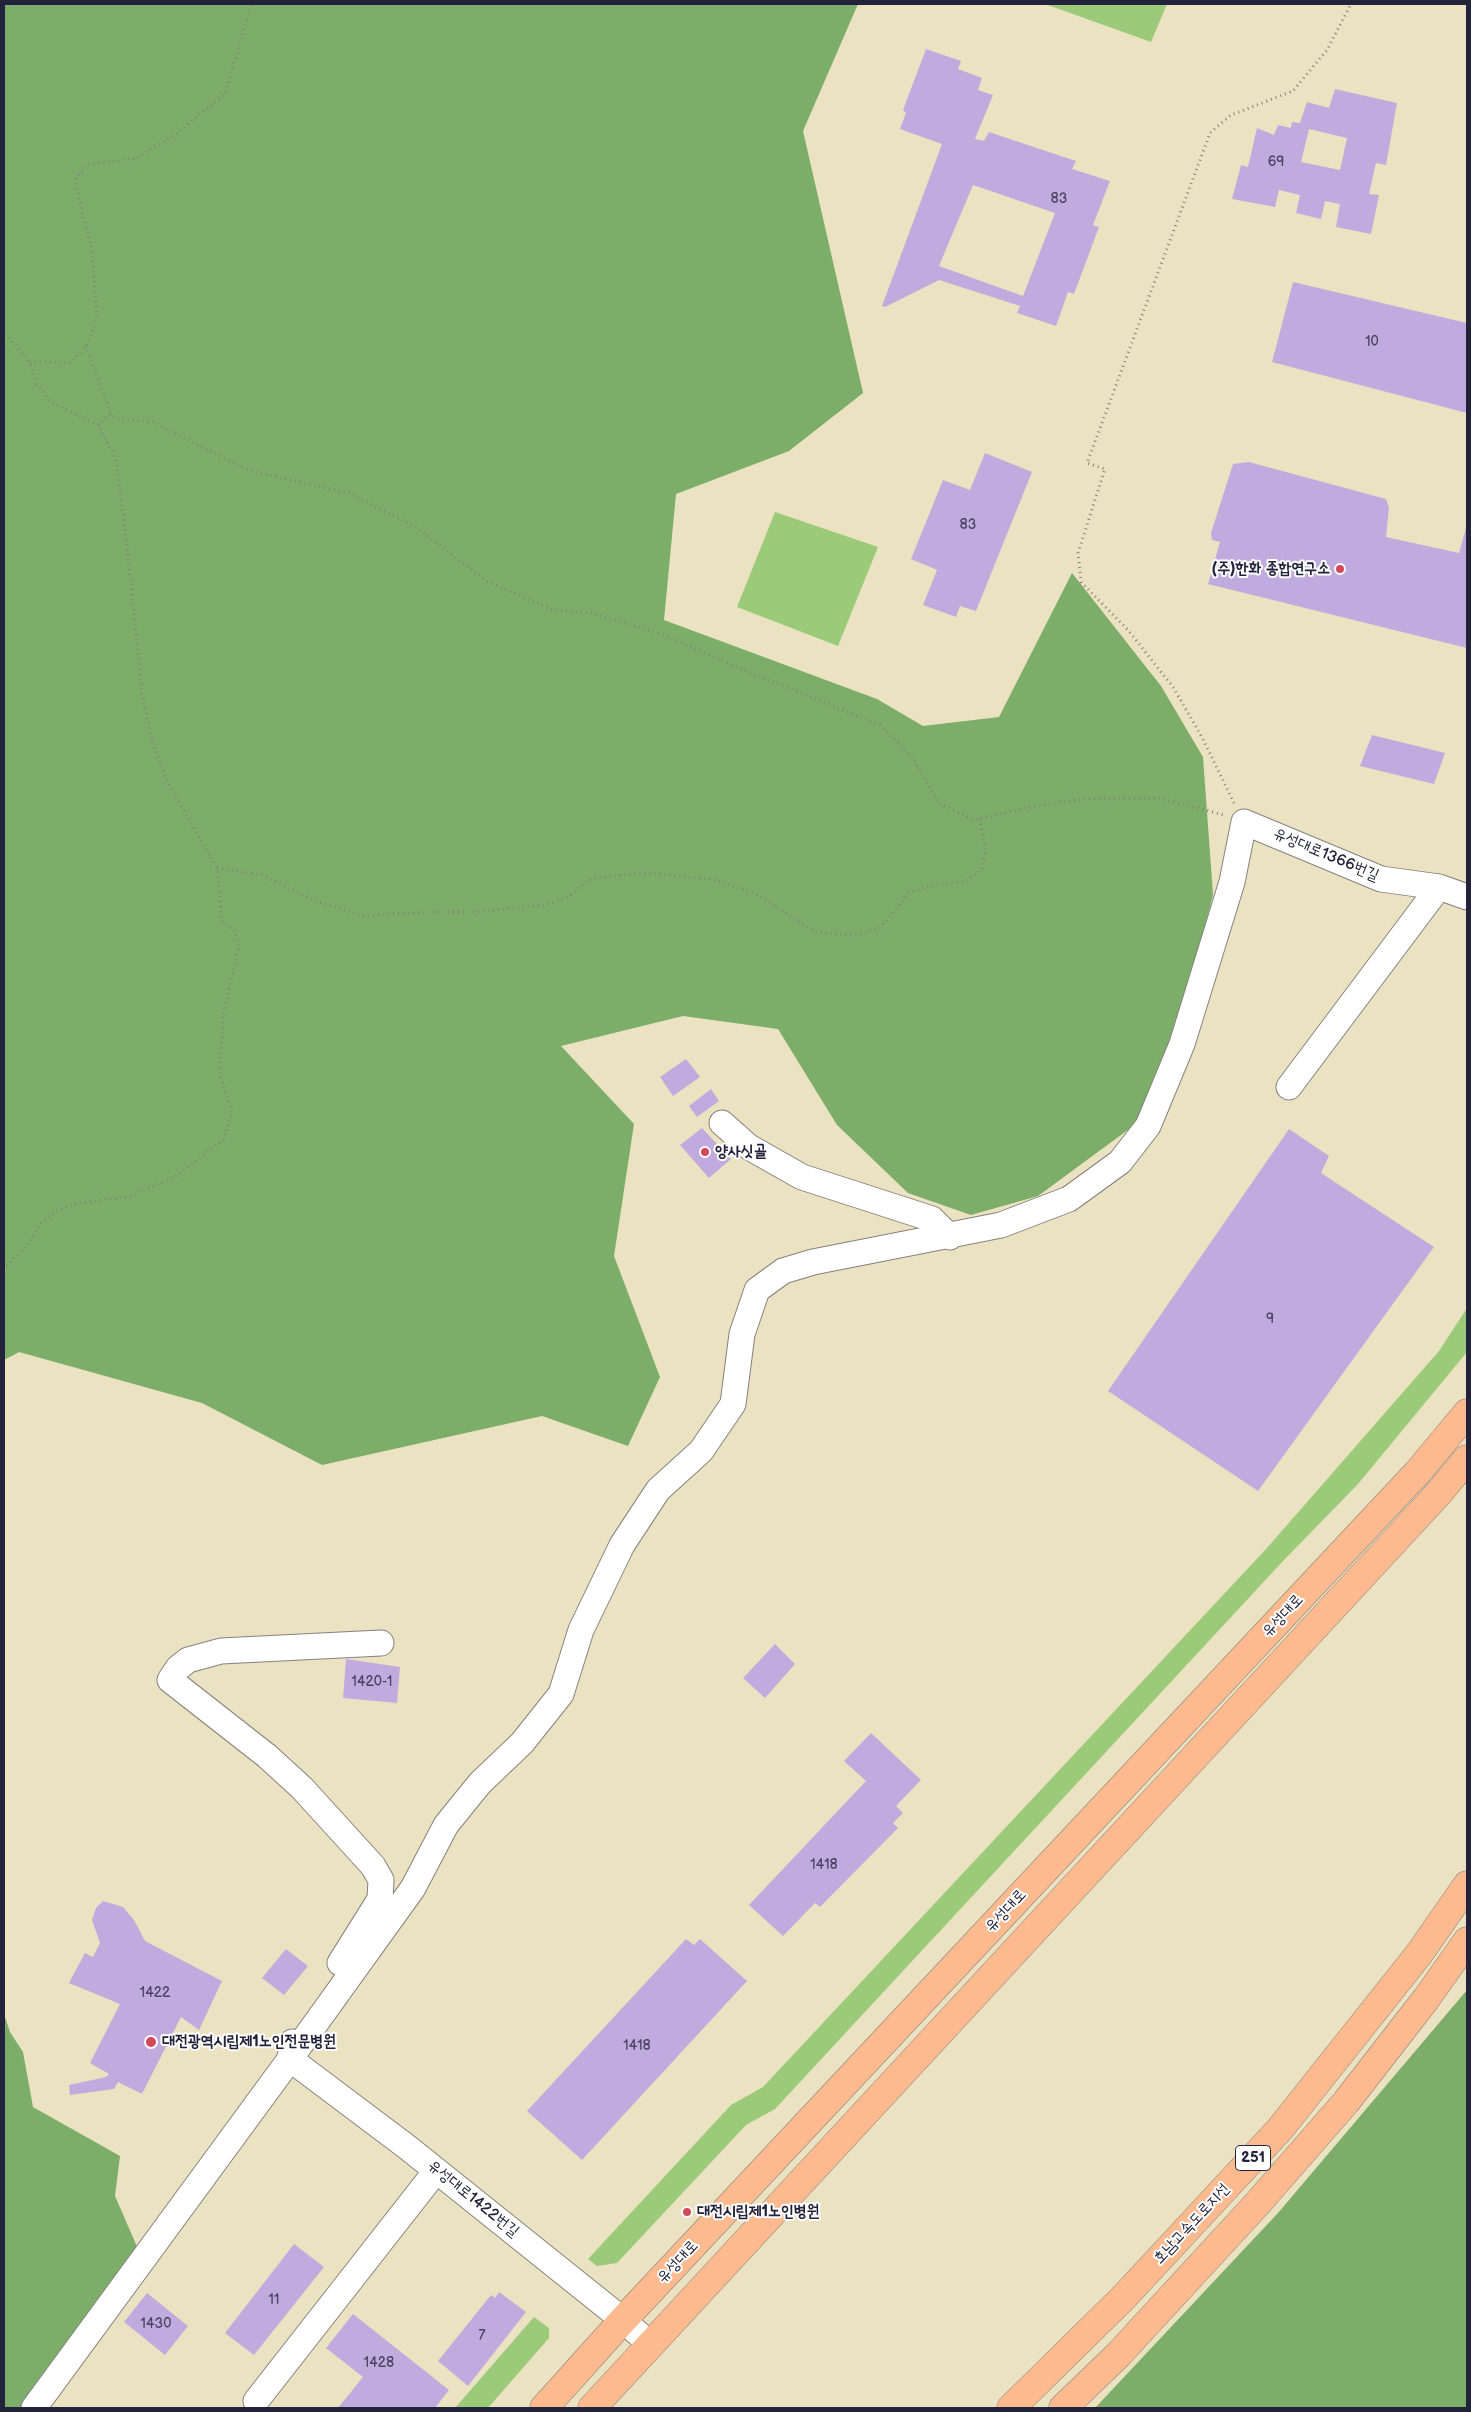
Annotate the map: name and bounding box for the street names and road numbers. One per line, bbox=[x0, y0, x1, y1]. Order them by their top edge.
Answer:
street label: 유성대로1366번길 bbox=[1270, 824, 1382, 886]
street label: 유성대로 bbox=[1258, 1591, 1308, 1641]
street label: 유성대로 bbox=[981, 1886, 1031, 1936]
road number: 251 bbox=[1236, 2146, 1270, 2170]
street label: 유성대로1422번길 bbox=[423, 2156, 523, 2242]
street label: 호남고속도로지선 bbox=[1150, 2180, 1234, 2268]
street label: 유성대로 bbox=[653, 2237, 703, 2287]

